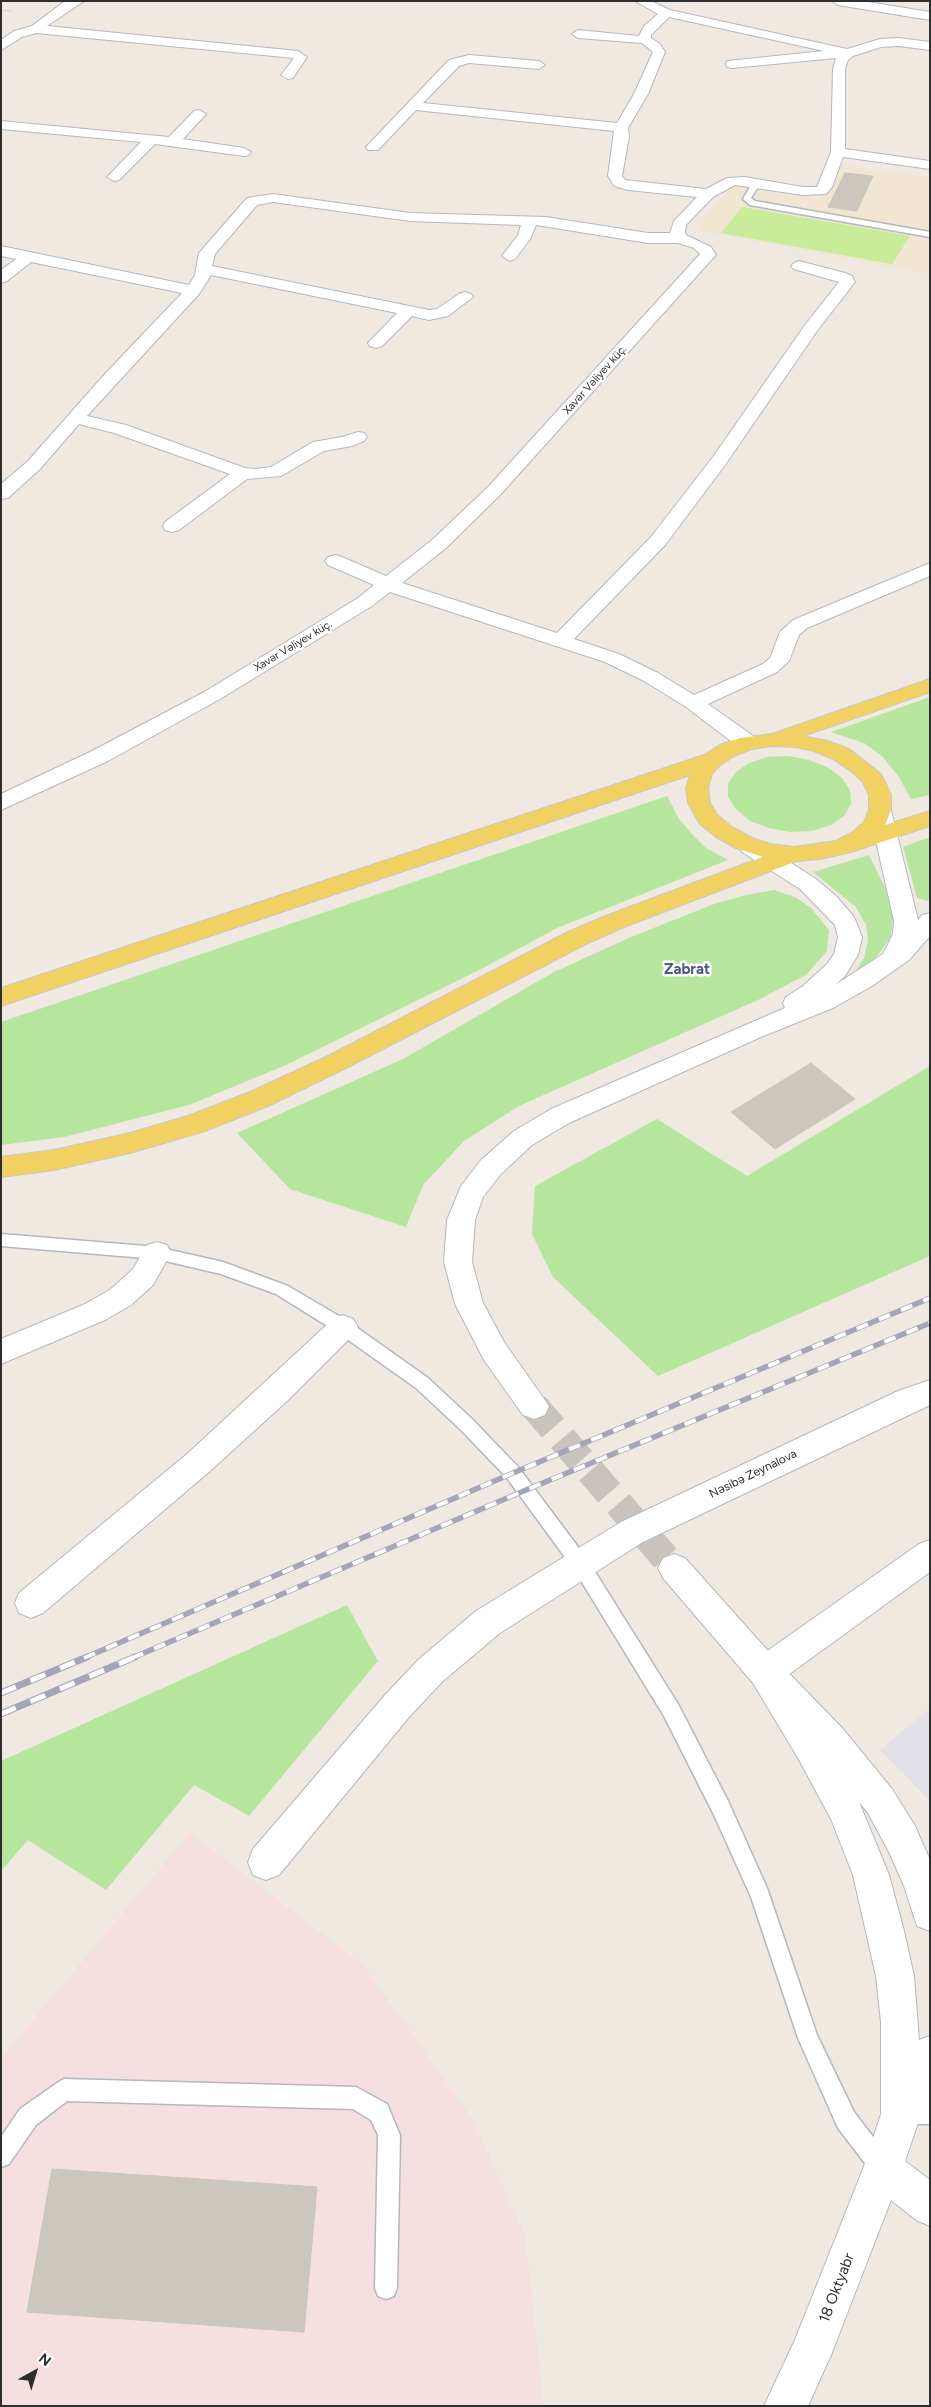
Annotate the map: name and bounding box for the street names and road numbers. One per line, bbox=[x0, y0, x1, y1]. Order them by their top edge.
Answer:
street label: Xavər Vəliyev küç. bbox=[560, 343, 630, 417]
street label: Xavər Vəliyev küç. bbox=[252, 618, 334, 674]
street label: Nəsibə Zeynalova bbox=[707, 1447, 799, 1501]
street label: 18 Oktyabr bbox=[816, 2251, 858, 2325]

